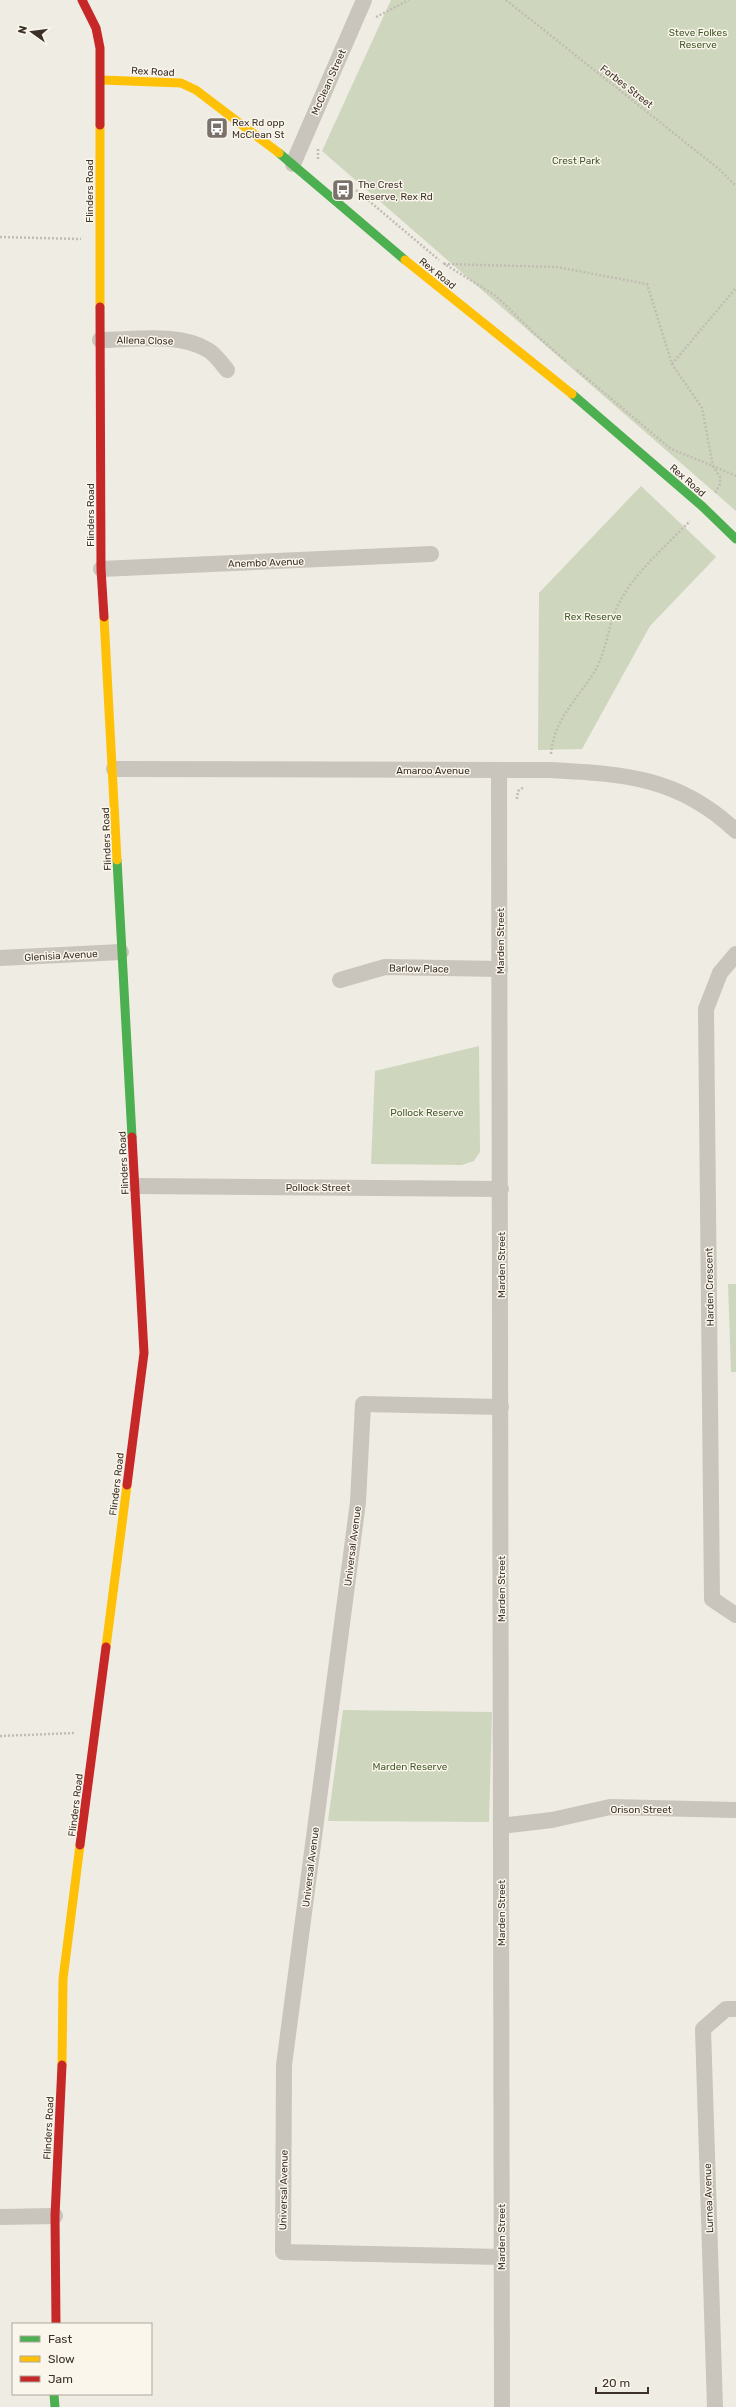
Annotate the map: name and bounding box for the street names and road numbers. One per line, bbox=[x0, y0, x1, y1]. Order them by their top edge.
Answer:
street label: McClean Street bbox=[309, 47, 349, 117]
street label: Forbes Street bbox=[598, 63, 655, 111]
street label: Rex Road bbox=[131, 65, 175, 79]
street label: Flinders Road bbox=[84, 159, 96, 223]
street label: Rex Road bbox=[417, 255, 458, 292]
street label: Allena Close bbox=[117, 335, 174, 348]
street label: Rex Road bbox=[667, 462, 708, 500]
street label: Flinders Road bbox=[85, 483, 97, 547]
street label: Anembo Avenue bbox=[228, 556, 305, 570]
street label: Amaroo Avenue bbox=[396, 765, 470, 777]
street label: Flinders Road bbox=[100, 807, 114, 871]
street label: Marden Street bbox=[495, 908, 507, 974]
street label: Glenisia Avenue bbox=[24, 948, 98, 964]
street label: Barlow Place bbox=[389, 962, 449, 976]
street label: Flinders Road bbox=[116, 1131, 132, 1195]
street label: Pollock Street bbox=[286, 1182, 350, 1194]
street label: Marden Street bbox=[496, 1232, 508, 1298]
street label: Harden Crescent bbox=[703, 1248, 717, 1326]
street label: Flinders Road bbox=[107, 1452, 127, 1516]
street label: Universal Avenue bbox=[342, 1505, 364, 1587]
street label: Marden Street bbox=[496, 1556, 508, 1622]
street label: Flinders Road bbox=[66, 1773, 86, 1837]
street label: Orison Street bbox=[610, 1804, 672, 1816]
street label: Universal Avenue bbox=[300, 1826, 322, 1908]
street label: Marden Street bbox=[496, 1880, 508, 1946]
street label: Flinders Road bbox=[41, 2096, 57, 2160]
street label: Universal Avenue bbox=[277, 2149, 291, 2230]
street label: Lurnea Avenue bbox=[702, 2163, 716, 2233]
street label: Marden Street bbox=[496, 2204, 508, 2270]

